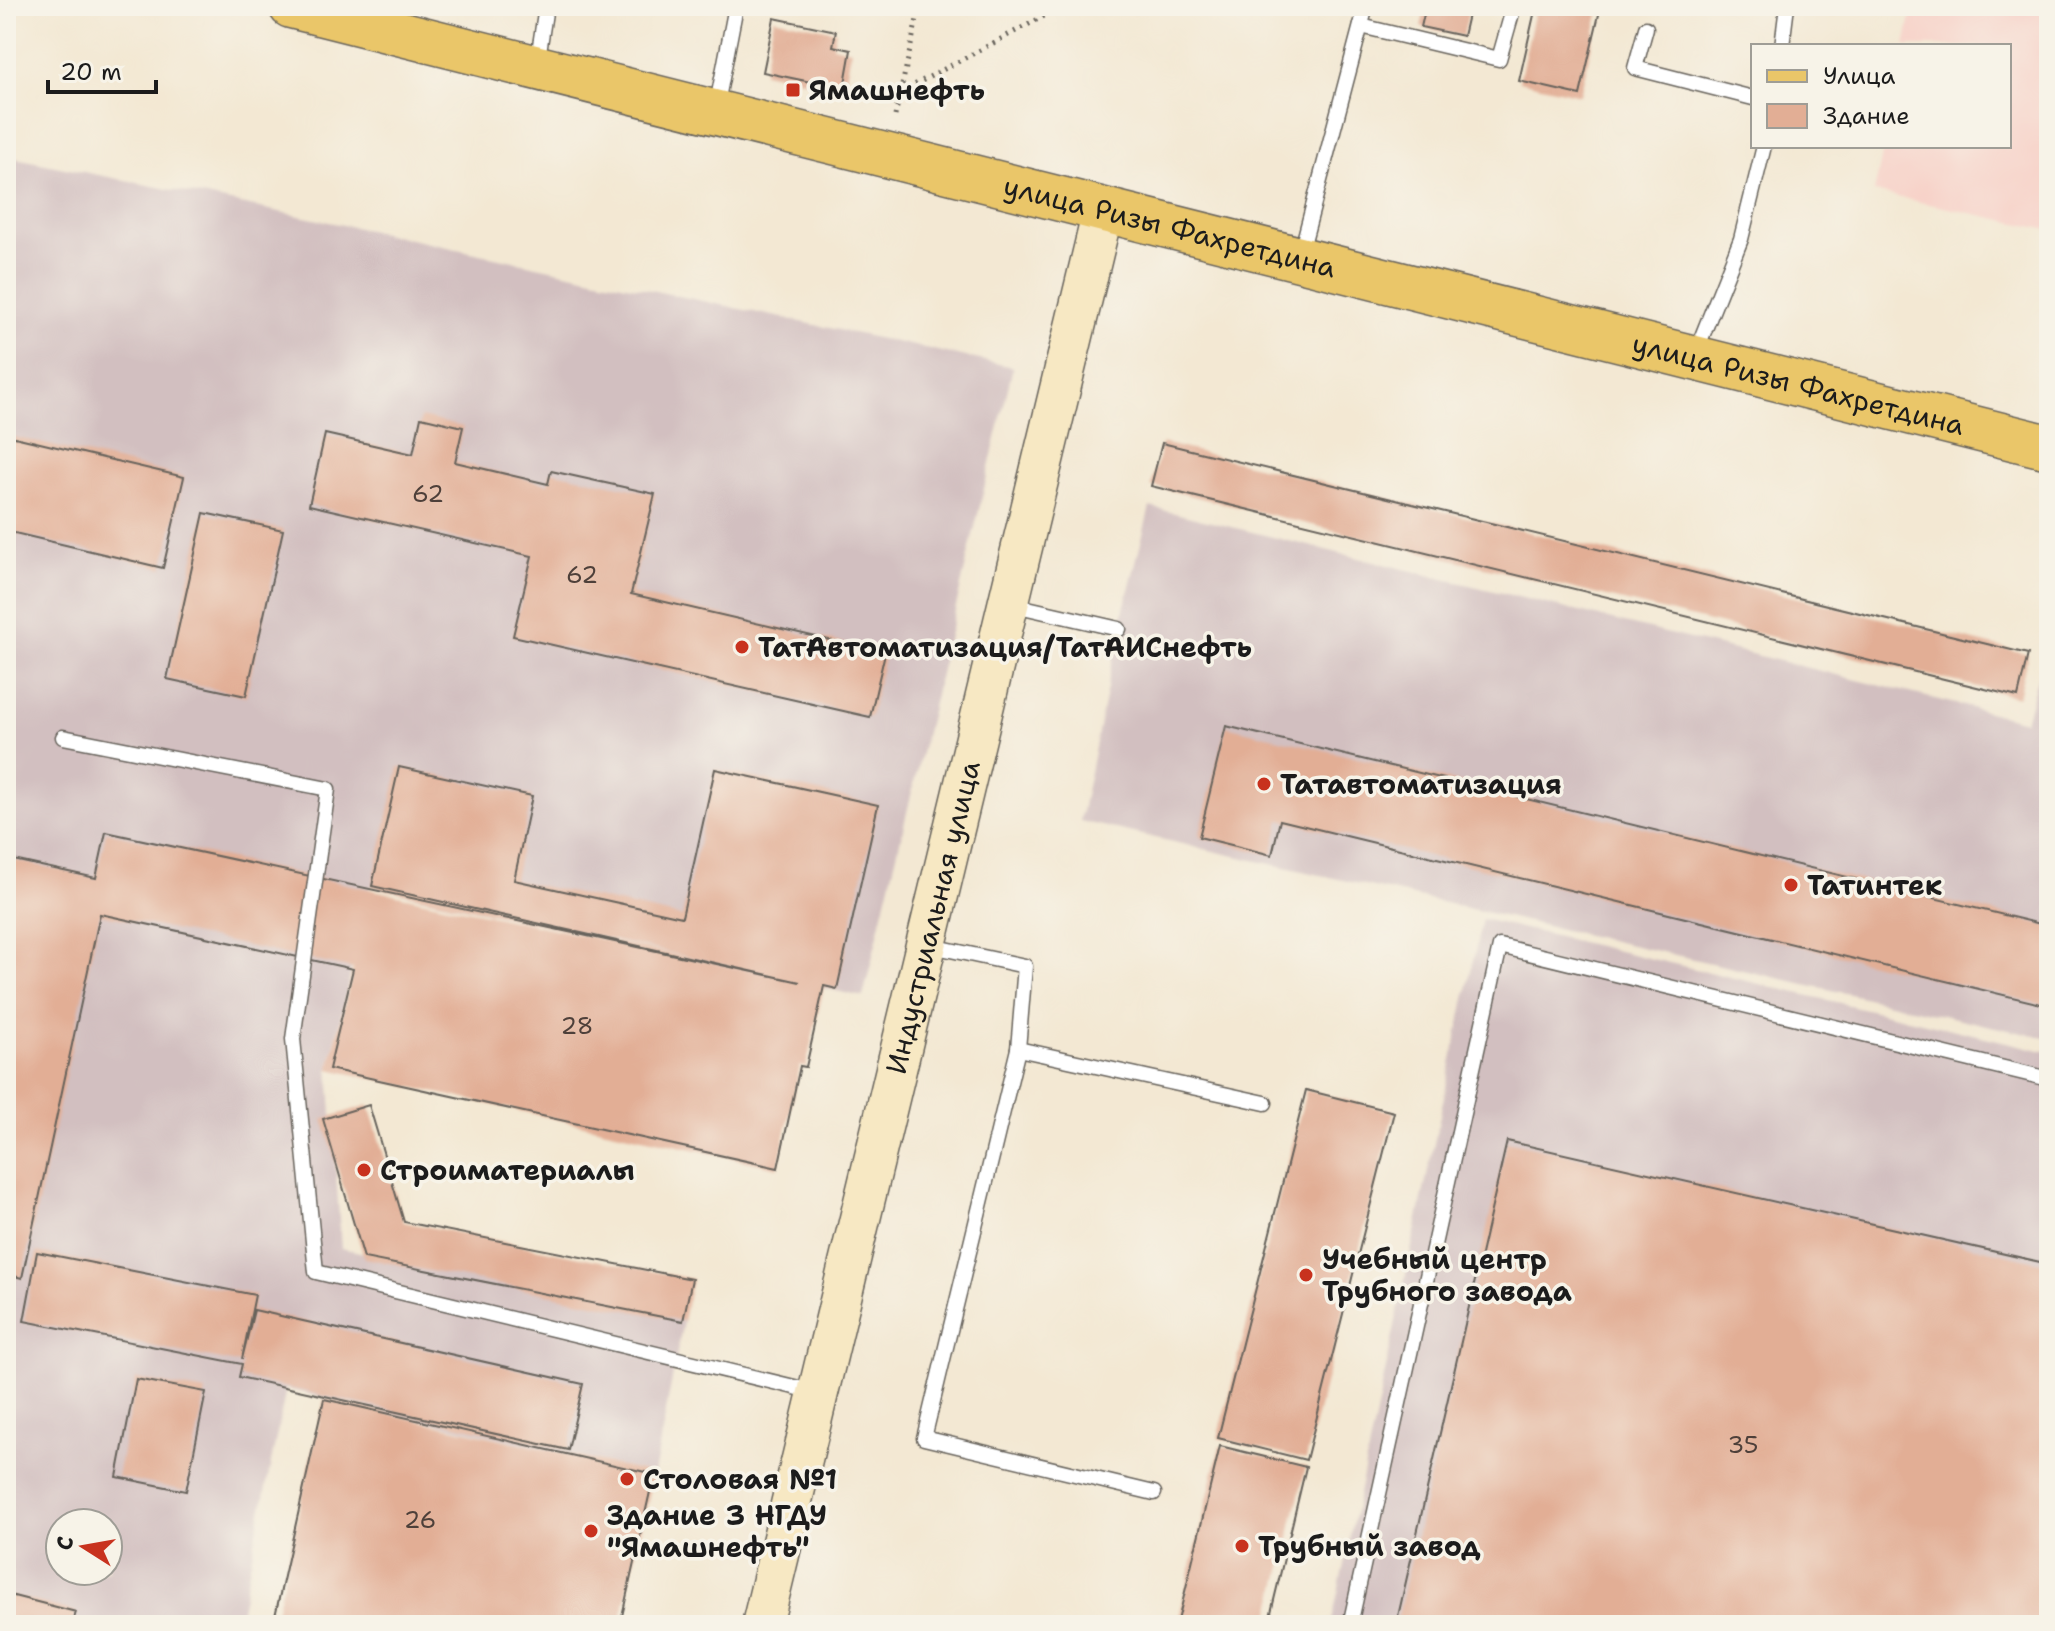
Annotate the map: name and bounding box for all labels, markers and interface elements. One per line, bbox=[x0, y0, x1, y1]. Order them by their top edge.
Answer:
scale bar bbox=[48, 44, 156, 94]
legend bbox=[1751, 44, 2011, 148]
text: 20 m bbox=[60, 56, 122, 88]
text: Улица bbox=[1823, 60, 1896, 92]
place label: Ямашнефть bbox=[809, 71, 985, 109]
marker: Ямашнефть bbox=[784, 81, 802, 99]
text: Здание bbox=[1823, 100, 1910, 132]
street label: улица Ризы Фахретдина bbox=[1000, 167, 1340, 286]
street label: улица Ризы Фахретдина bbox=[1628, 324, 1968, 444]
house number: 62 bbox=[412, 478, 444, 510]
house number: 62 bbox=[566, 559, 598, 591]
place label: ТатАвтоматизация/ТатАИСнефть bbox=[758, 628, 1252, 666]
marker: ТатАвтоматизация/ТатАИСнефть bbox=[733, 638, 751, 656]
street label: Индустриальная улица bbox=[877, 757, 989, 1078]
place label: Татавтоматизация bbox=[1280, 765, 1562, 803]
marker: Татавтоматизация bbox=[1255, 775, 1273, 793]
place label: Татинтек bbox=[1807, 866, 1942, 904]
marker: Татинтек bbox=[1782, 876, 1800, 894]
house number: 28 bbox=[561, 1010, 593, 1042]
place label: Строиматериалы bbox=[380, 1151, 635, 1189]
marker: Строиматериалы bbox=[355, 1161, 373, 1179]
place label: Учебный центр Трубного завода bbox=[1322, 1240, 1572, 1310]
marker: Учебный центр Трубного завода bbox=[1297, 1266, 1315, 1284]
house number: 35 bbox=[1728, 1429, 1758, 1461]
place label: Столовая №1 bbox=[643, 1460, 837, 1498]
marker: Столовая №1 bbox=[618, 1470, 636, 1488]
place label: Здание 3 НГДУ "Ямашнефть" bbox=[607, 1496, 827, 1566]
house number: 26 bbox=[404, 1504, 436, 1536]
north arrow bbox=[44, 1507, 124, 1587]
marker: Здание 3 НГДУ "Ямашнефть" bbox=[582, 1522, 600, 1540]
place label: Трубный завод bbox=[1258, 1527, 1481, 1565]
text: С bbox=[49, 1534, 80, 1553]
marker: Трубный завод bbox=[1233, 1537, 1251, 1555]

